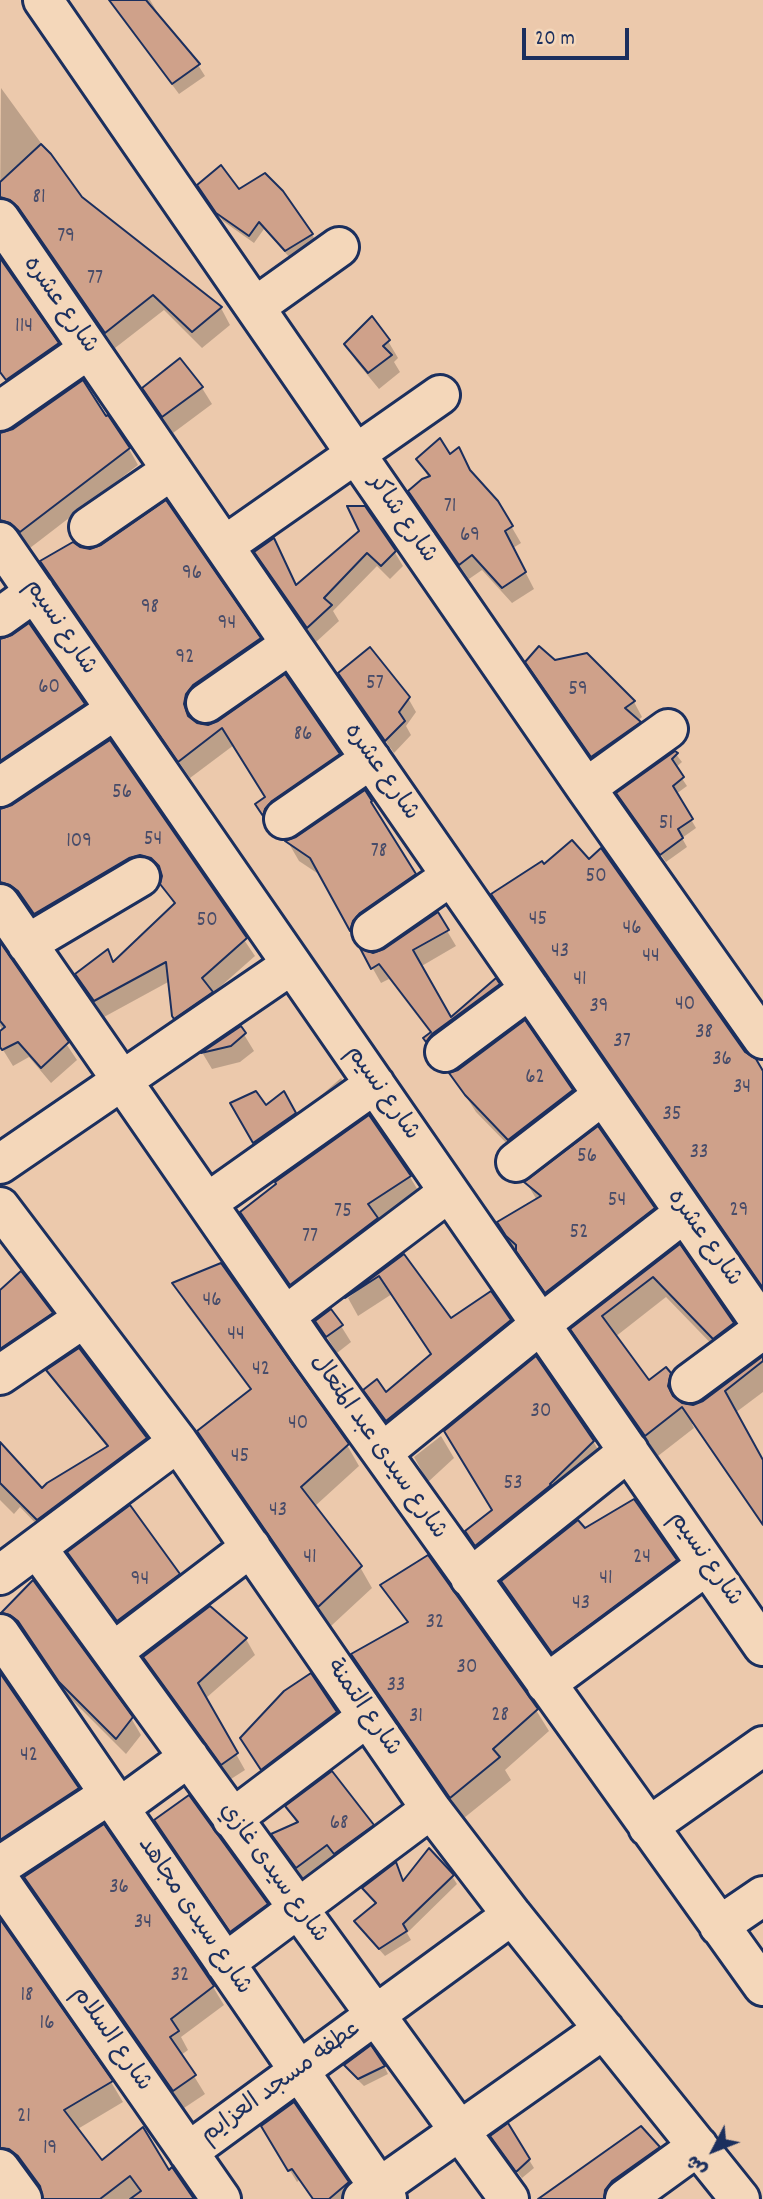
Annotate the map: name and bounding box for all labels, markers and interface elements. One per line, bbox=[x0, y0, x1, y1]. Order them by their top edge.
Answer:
scale bar bbox=[525, 14, 632, 58]
text: 20 m bbox=[535, 25, 575, 55]
house number: 81 bbox=[32, 186, 46, 212]
house number: 79 bbox=[57, 225, 75, 251]
street label: شارع عشره bbox=[15, 252, 103, 360]
house number: 77 bbox=[87, 267, 103, 293]
house number: 114 bbox=[15, 315, 33, 341]
street label: شارع شاكر bbox=[360, 470, 442, 570]
house number: 71 bbox=[444, 495, 456, 521]
house number: 69 bbox=[460, 524, 480, 550]
house number: 96 bbox=[182, 562, 202, 588]
street label: شارع نسيم bbox=[16, 574, 102, 682]
house number: 98 bbox=[141, 596, 159, 622]
house number: 94 bbox=[218, 612, 236, 638]
house number: 92 bbox=[176, 646, 194, 672]
house number: 57 bbox=[366, 672, 384, 698]
house number: 60 bbox=[38, 676, 60, 702]
house number: 59 bbox=[568, 678, 588, 704]
street label: شارع عشره bbox=[336, 719, 424, 827]
house number: 86 bbox=[294, 723, 312, 749]
house number: 56 bbox=[112, 781, 132, 807]
house number: 51 bbox=[659, 812, 673, 838]
house number: 54 bbox=[144, 828, 162, 854]
house number: 109 bbox=[66, 830, 92, 856]
house number: 78 bbox=[371, 840, 387, 866]
house number: 50 bbox=[585, 865, 607, 891]
house number: 45 bbox=[529, 908, 547, 934]
house number: 50 bbox=[196, 909, 218, 935]
house number: 46 bbox=[622, 917, 642, 943]
house number: 43 bbox=[551, 940, 569, 966]
house number: 44 bbox=[642, 945, 660, 971]
house number: 41 bbox=[573, 968, 587, 994]
house number: 40 bbox=[675, 993, 695, 1019]
house number: 39 bbox=[590, 995, 608, 1021]
house number: 38 bbox=[695, 1021, 713, 1047]
house number: 37 bbox=[613, 1030, 631, 1056]
street label: شارع نسيم bbox=[338, 1041, 424, 1147]
house number: 36 bbox=[712, 1048, 732, 1074]
house number: 62 bbox=[525, 1066, 545, 1092]
house number: 34 bbox=[733, 1076, 751, 1102]
house number: 35 bbox=[662, 1103, 682, 1129]
house number: 33 bbox=[690, 1141, 708, 1167]
house number: 56 bbox=[577, 1145, 597, 1171]
street label: شارع عشره bbox=[659, 1185, 747, 1293]
house number: 54 bbox=[608, 1189, 626, 1215]
house number: 29 bbox=[730, 1199, 748, 1225]
house number: 75 bbox=[334, 1200, 352, 1226]
house number: 52 bbox=[570, 1221, 588, 1247]
house number: 77 bbox=[302, 1225, 318, 1251]
house number: 46 bbox=[202, 1289, 222, 1315]
house number: 44 bbox=[227, 1323, 245, 1349]
street label: شارع سيدى عبد المتعال bbox=[302, 1350, 452, 1546]
house number: 42 bbox=[252, 1358, 270, 1384]
house number: 30 bbox=[531, 1400, 551, 1426]
house number: 40 bbox=[288, 1412, 308, 1438]
house number: 45 bbox=[231, 1445, 249, 1471]
house number: 53 bbox=[503, 1472, 523, 1498]
house number: 43 bbox=[269, 1499, 287, 1525]
street label: شارع نسيم bbox=[661, 1507, 747, 1613]
house number: 41 bbox=[303, 1546, 317, 1572]
house number: 24 bbox=[633, 1546, 651, 1572]
house number: 41 bbox=[599, 1567, 613, 1593]
house number: 94 bbox=[131, 1568, 149, 1594]
house number: 43 bbox=[572, 1592, 590, 1618]
house number: 32 bbox=[426, 1611, 444, 1637]
street label: شارع التمنة bbox=[318, 1655, 406, 1763]
house number: 30 bbox=[457, 1656, 477, 1682]
house number: 33 bbox=[387, 1674, 405, 1700]
house number: 28 bbox=[491, 1704, 509, 1730]
house number: 31 bbox=[409, 1705, 423, 1731]
house number: 42 bbox=[20, 1744, 38, 1770]
street label: شارع سيدى غازي bbox=[211, 1798, 333, 1950]
house number: 68 bbox=[330, 1812, 348, 1838]
street label: شارع سيدى مجاهد bbox=[130, 1833, 256, 2001]
house number: 36 bbox=[109, 1876, 129, 1902]
house number: 34 bbox=[134, 1911, 152, 1937]
house number: 32 bbox=[171, 1964, 189, 1990]
street label: شارع السلام bbox=[63, 1982, 157, 2098]
house number: 18 bbox=[20, 1984, 34, 2010]
house number: 16 bbox=[40, 2012, 54, 2038]
street label: عطفه مسجد العزايم bbox=[196, 2016, 368, 2152]
house number: 21 bbox=[17, 2105, 31, 2131]
north arrow bbox=[679, 2115, 749, 2185]
house number: 19 bbox=[43, 2137, 57, 2163]
text: ش bbox=[681, 2148, 715, 2181]

